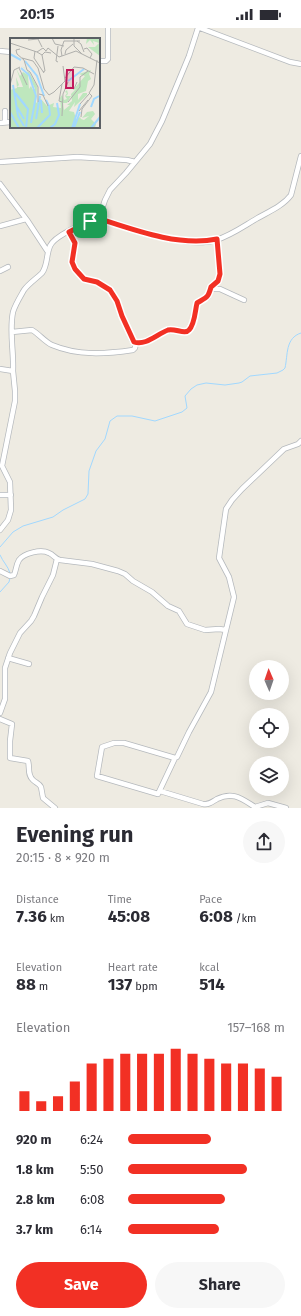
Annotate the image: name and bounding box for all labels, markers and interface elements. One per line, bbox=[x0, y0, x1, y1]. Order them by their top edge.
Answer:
text: 20:15 bbox=[20, 5, 55, 23]
inset map bbox=[10, 38, 100, 128]
pin bbox=[73, 204, 107, 238]
icon: arrive bbox=[79, 210, 101, 232]
north arrow bbox=[249, 660, 289, 700]
map controls bbox=[249, 660, 289, 796]
button: locate bbox=[249, 708, 289, 748]
button: layers bbox=[249, 756, 289, 796]
text: Evening run bbox=[16, 821, 133, 848]
button: share bbox=[243, 821, 285, 863]
text: 20:15 · 8 × 920 m bbox=[16, 850, 110, 865]
text: Distance bbox=[16, 893, 59, 906]
text: Time bbox=[108, 893, 132, 906]
text: Pace bbox=[199, 893, 222, 906]
text: 7.36 bbox=[16, 906, 47, 927]
text: 45:08 bbox=[108, 906, 150, 927]
text: 6:08 bbox=[199, 906, 233, 927]
text: km bbox=[47, 912, 65, 925]
text: /km bbox=[233, 912, 257, 925]
text: Elevation bbox=[16, 961, 62, 974]
text: Heart rate bbox=[108, 961, 158, 974]
text: kcal bbox=[199, 961, 219, 974]
text: 88 bbox=[16, 974, 36, 995]
text: 137 bbox=[108, 974, 132, 995]
text: 514 bbox=[199, 974, 225, 995]
text: m bbox=[36, 980, 48, 993]
text: bpm bbox=[132, 980, 158, 993]
text: Elevation bbox=[16, 1020, 70, 1035]
text: 157–168 m bbox=[227, 1020, 285, 1035]
text: 920 m bbox=[16, 1132, 51, 1147]
text: 6:24 bbox=[80, 1132, 103, 1147]
text: 1.8 km bbox=[16, 1162, 54, 1177]
text: 5:50 bbox=[80, 1162, 103, 1177]
text: 2.8 km bbox=[16, 1192, 55, 1207]
text: 6:08 bbox=[80, 1192, 104, 1207]
text: 3.7 km bbox=[16, 1222, 53, 1237]
text: 6:14 bbox=[80, 1222, 102, 1237]
button: Save bbox=[16, 1262, 147, 1308]
button: Share bbox=[155, 1262, 285, 1308]

